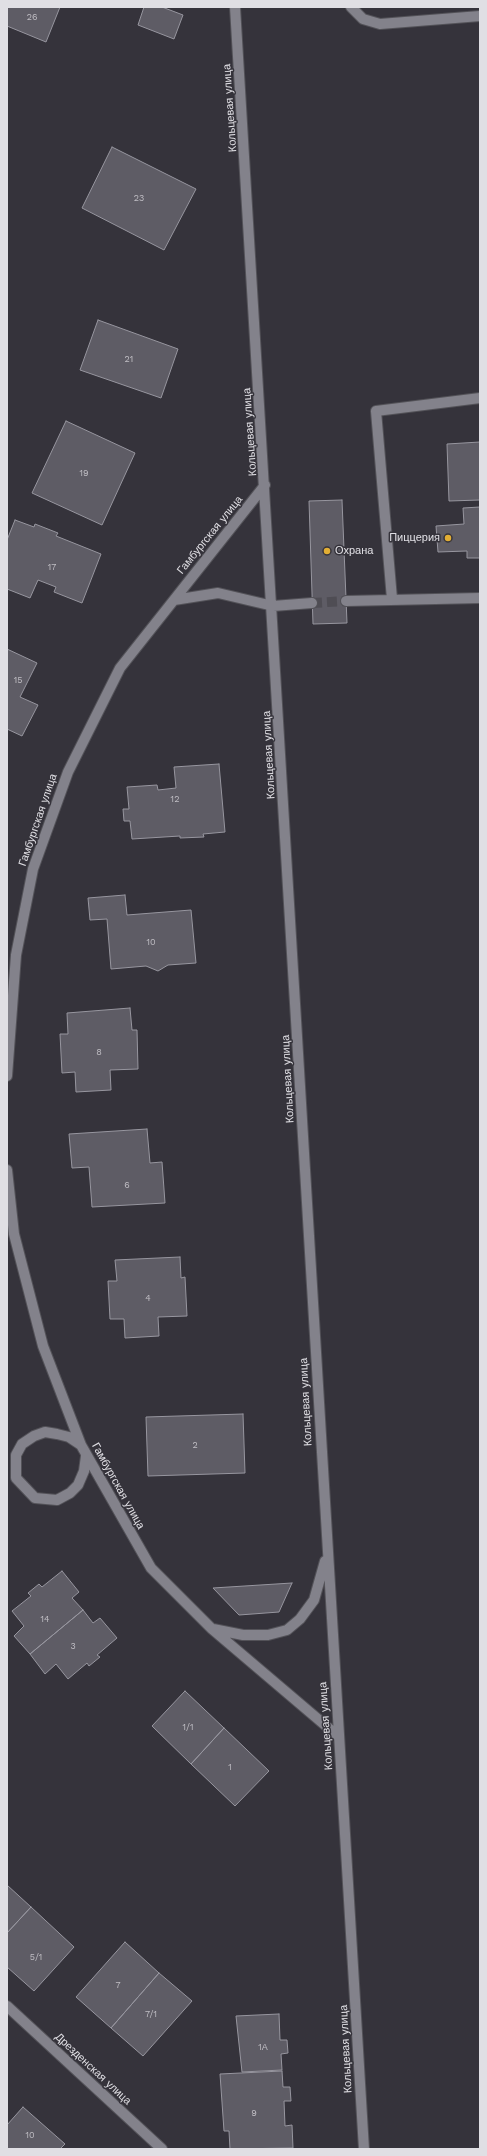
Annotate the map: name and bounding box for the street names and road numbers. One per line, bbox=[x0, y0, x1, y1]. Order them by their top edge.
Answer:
street label: Кольцевая улица bbox=[220, 63, 240, 153]
street label: Кольцевая улица bbox=[240, 387, 260, 477]
street label: Гамбургская улица bbox=[174, 493, 246, 577]
street label: Кольцевая улица bbox=[260, 710, 278, 800]
street label: Гамбургская улица bbox=[16, 772, 60, 868]
street label: Кольцевая улица bbox=[279, 1034, 297, 1124]
street label: Кольцевая улица bbox=[297, 1357, 315, 1447]
street label: Гамбургская улица bbox=[89, 1440, 147, 1532]
street label: Кольцевая улица bbox=[316, 1681, 336, 1771]
street label: Кольцевая улица bbox=[337, 2004, 355, 2094]
street label: Дрезденская улица bbox=[52, 2030, 134, 2108]

